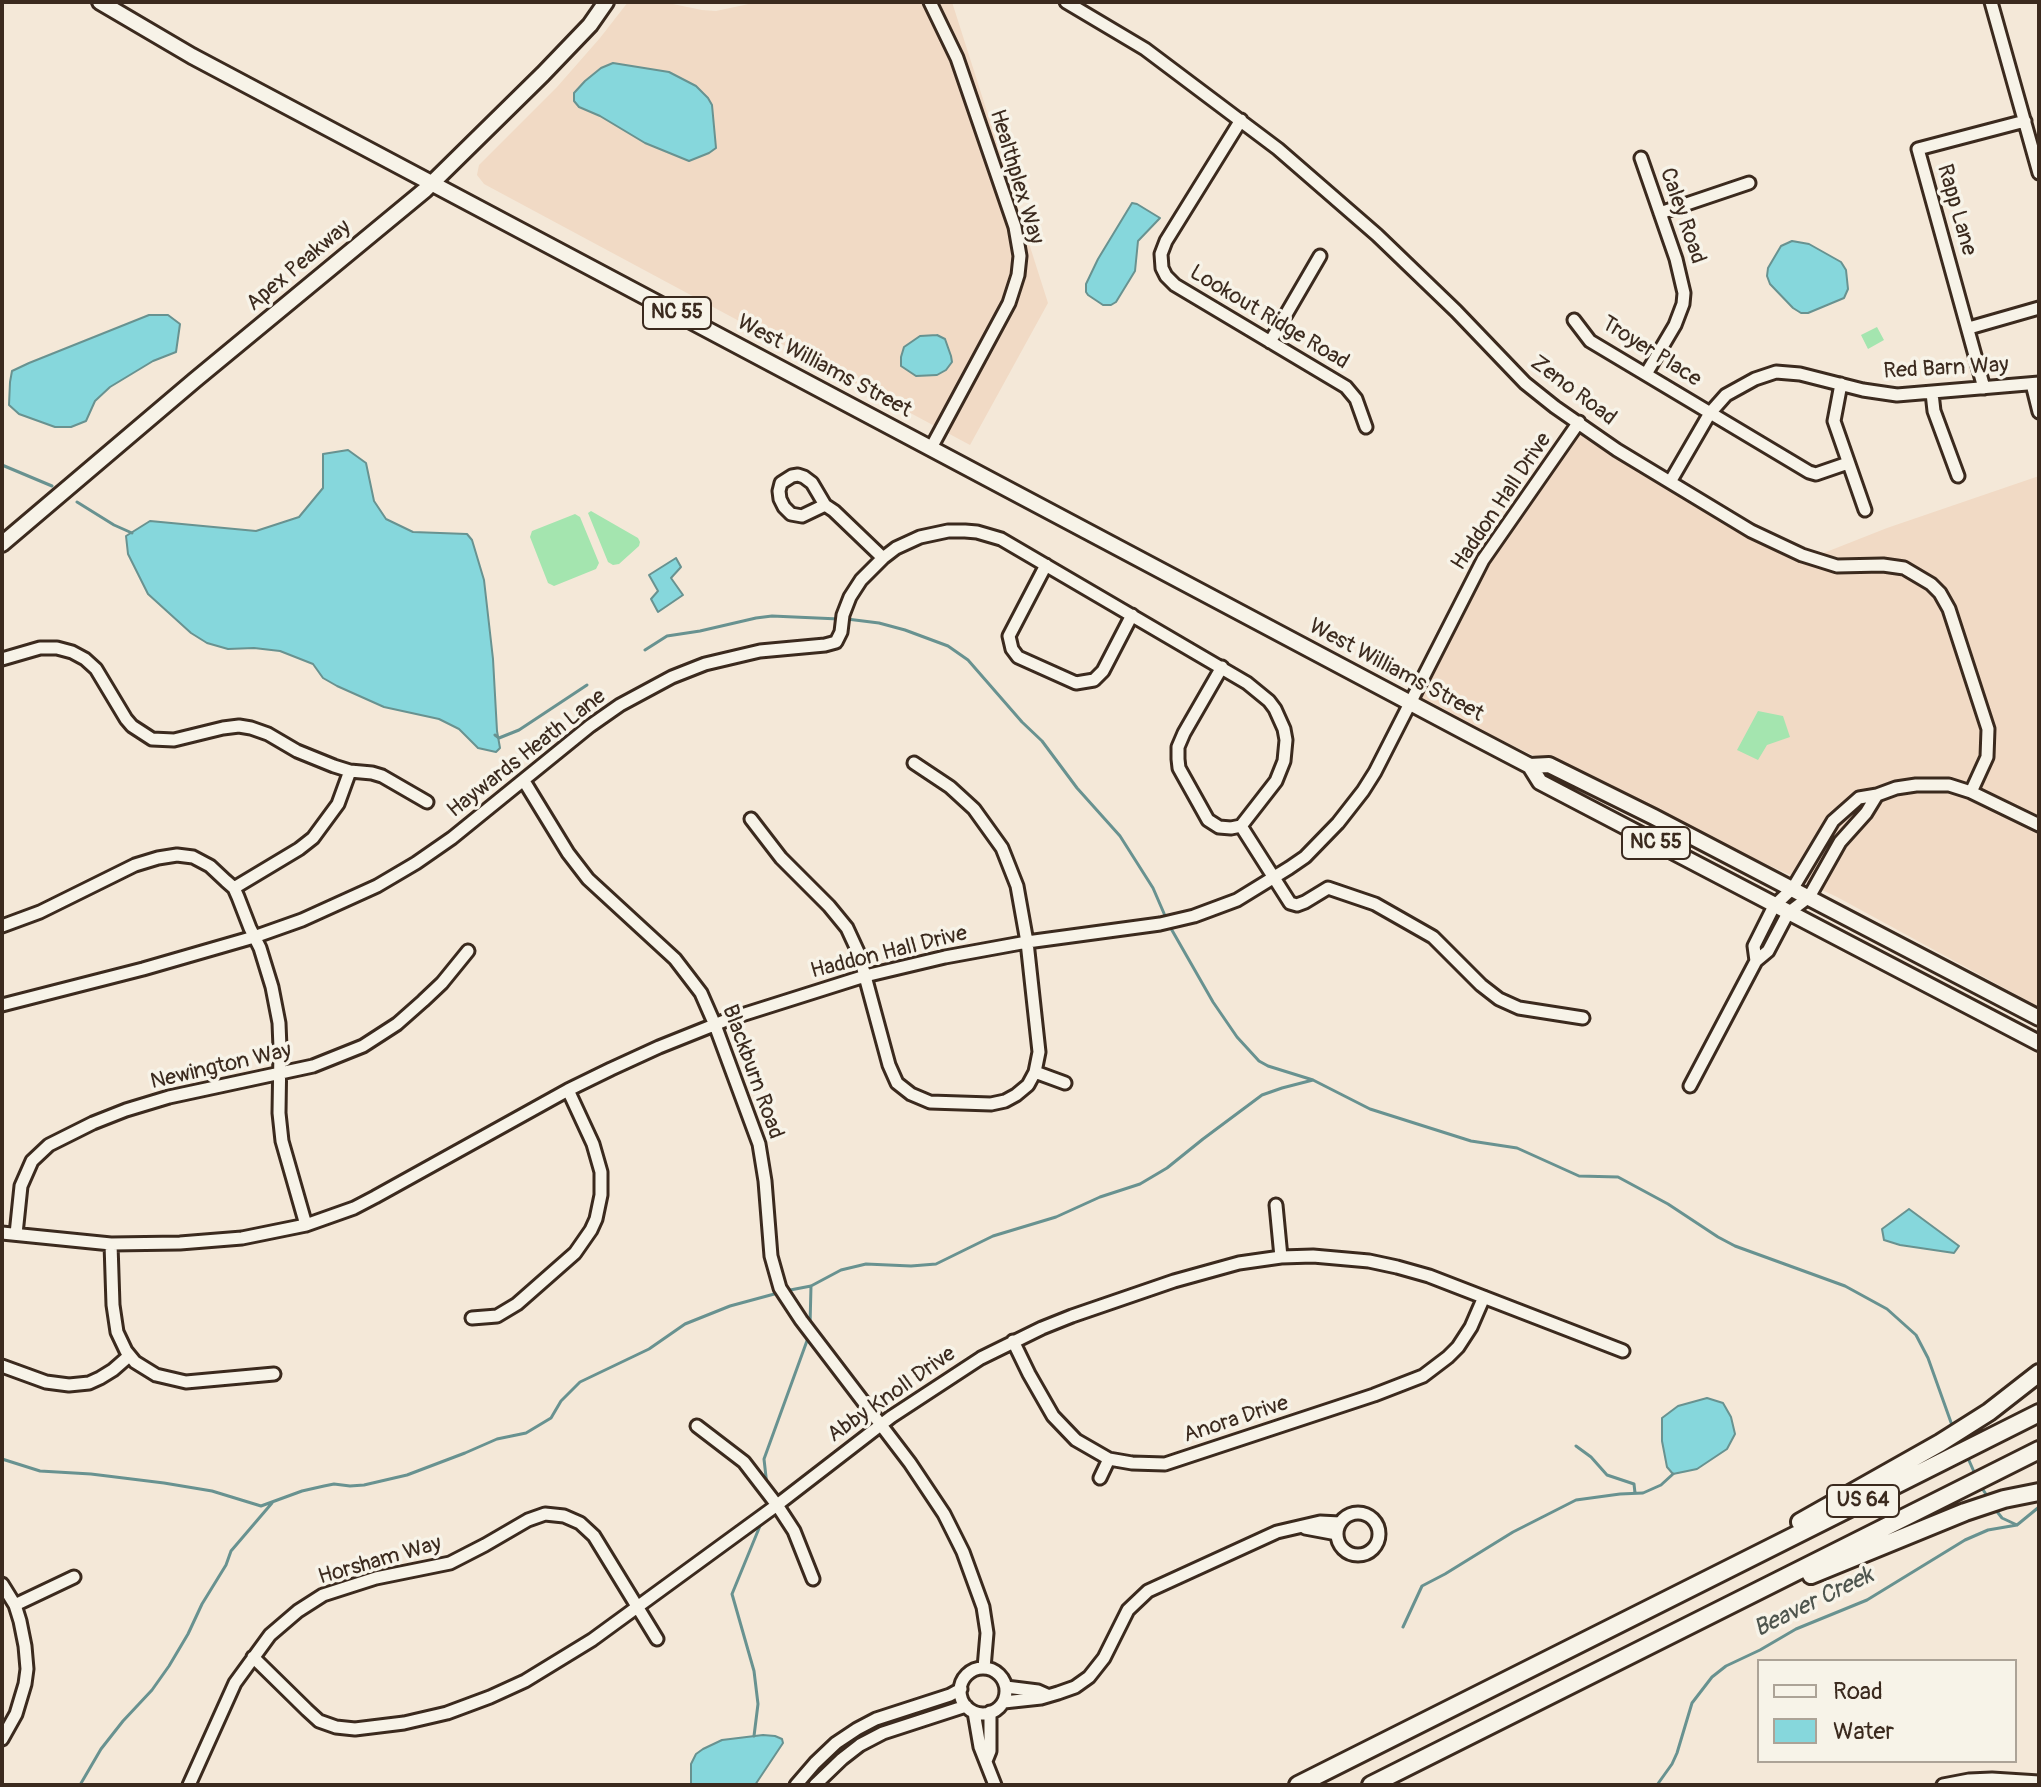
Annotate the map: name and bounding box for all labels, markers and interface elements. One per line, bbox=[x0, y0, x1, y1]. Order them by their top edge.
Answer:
street label: Healthplex Way bbox=[983, 107, 1049, 247]
street label: Rapp Lane bbox=[1930, 161, 1982, 259]
street label: Caley Road bbox=[1653, 165, 1711, 267]
street label: Apex Peakway bbox=[241, 215, 357, 317]
street label: Lookout Ridge Road bbox=[1185, 260, 1353, 376]
road number: NC 55 bbox=[643, 297, 711, 329]
street label: West Williams Street bbox=[732, 310, 916, 424]
street label: Troyer Place bbox=[1596, 311, 1706, 393]
street label: Zeno Road bbox=[1525, 350, 1621, 432]
street label: Red Barn Way bbox=[1883, 353, 2009, 385]
street label: Haddon Hall Drive bbox=[1446, 428, 1558, 576]
street label: West Williams Street bbox=[1304, 614, 1488, 728]
street label: Haywards Heath Lane bbox=[442, 684, 612, 824]
road number: NC 55 bbox=[1622, 827, 1690, 859]
street label: Haddon Hall Drive bbox=[808, 921, 970, 985]
street label: Blackburn Road bbox=[716, 1001, 788, 1143]
street label: Newington Way bbox=[148, 1038, 294, 1096]
street label: Abby Knoll Drive bbox=[823, 1341, 961, 1449]
street label: Anora Drive bbox=[1180, 1391, 1292, 1449]
road number: US 64 bbox=[1827, 1485, 1899, 1517]
street label: Horsham Way bbox=[315, 1531, 445, 1591]
water label: Beaver Creek bbox=[1749, 1562, 1879, 1644]
legend bbox=[1757, 1659, 2017, 1763]
text: Road bbox=[1833, 1677, 1883, 1706]
text: Water bbox=[1833, 1717, 1894, 1746]

